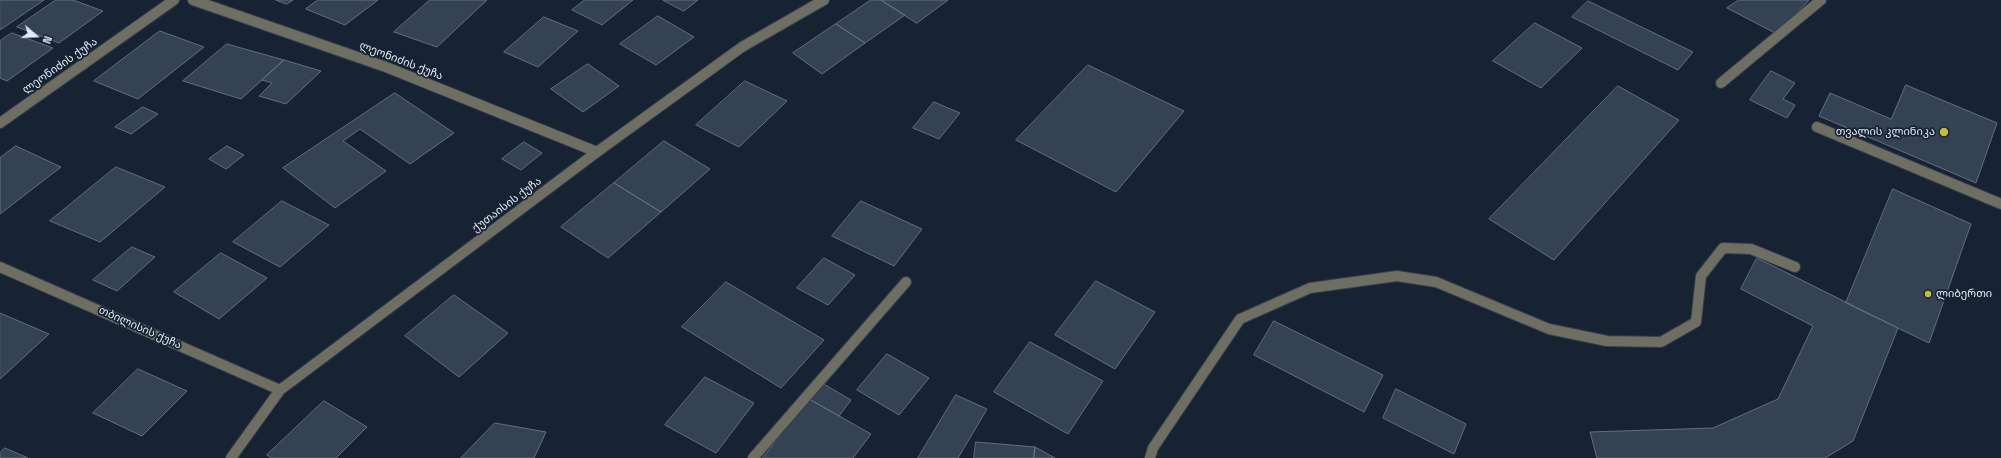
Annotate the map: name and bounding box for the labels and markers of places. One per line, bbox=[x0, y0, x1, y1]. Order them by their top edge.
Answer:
place label: თვალის კლინიკა bbox=[1836, 125, 1935, 139]
marker: თვალის კლინიკა bbox=[1938, 126, 1950, 138]
place label: ლიბერთი bbox=[1936, 287, 1992, 301]
marker: ლიბერთი bbox=[1923, 289, 1933, 299]

